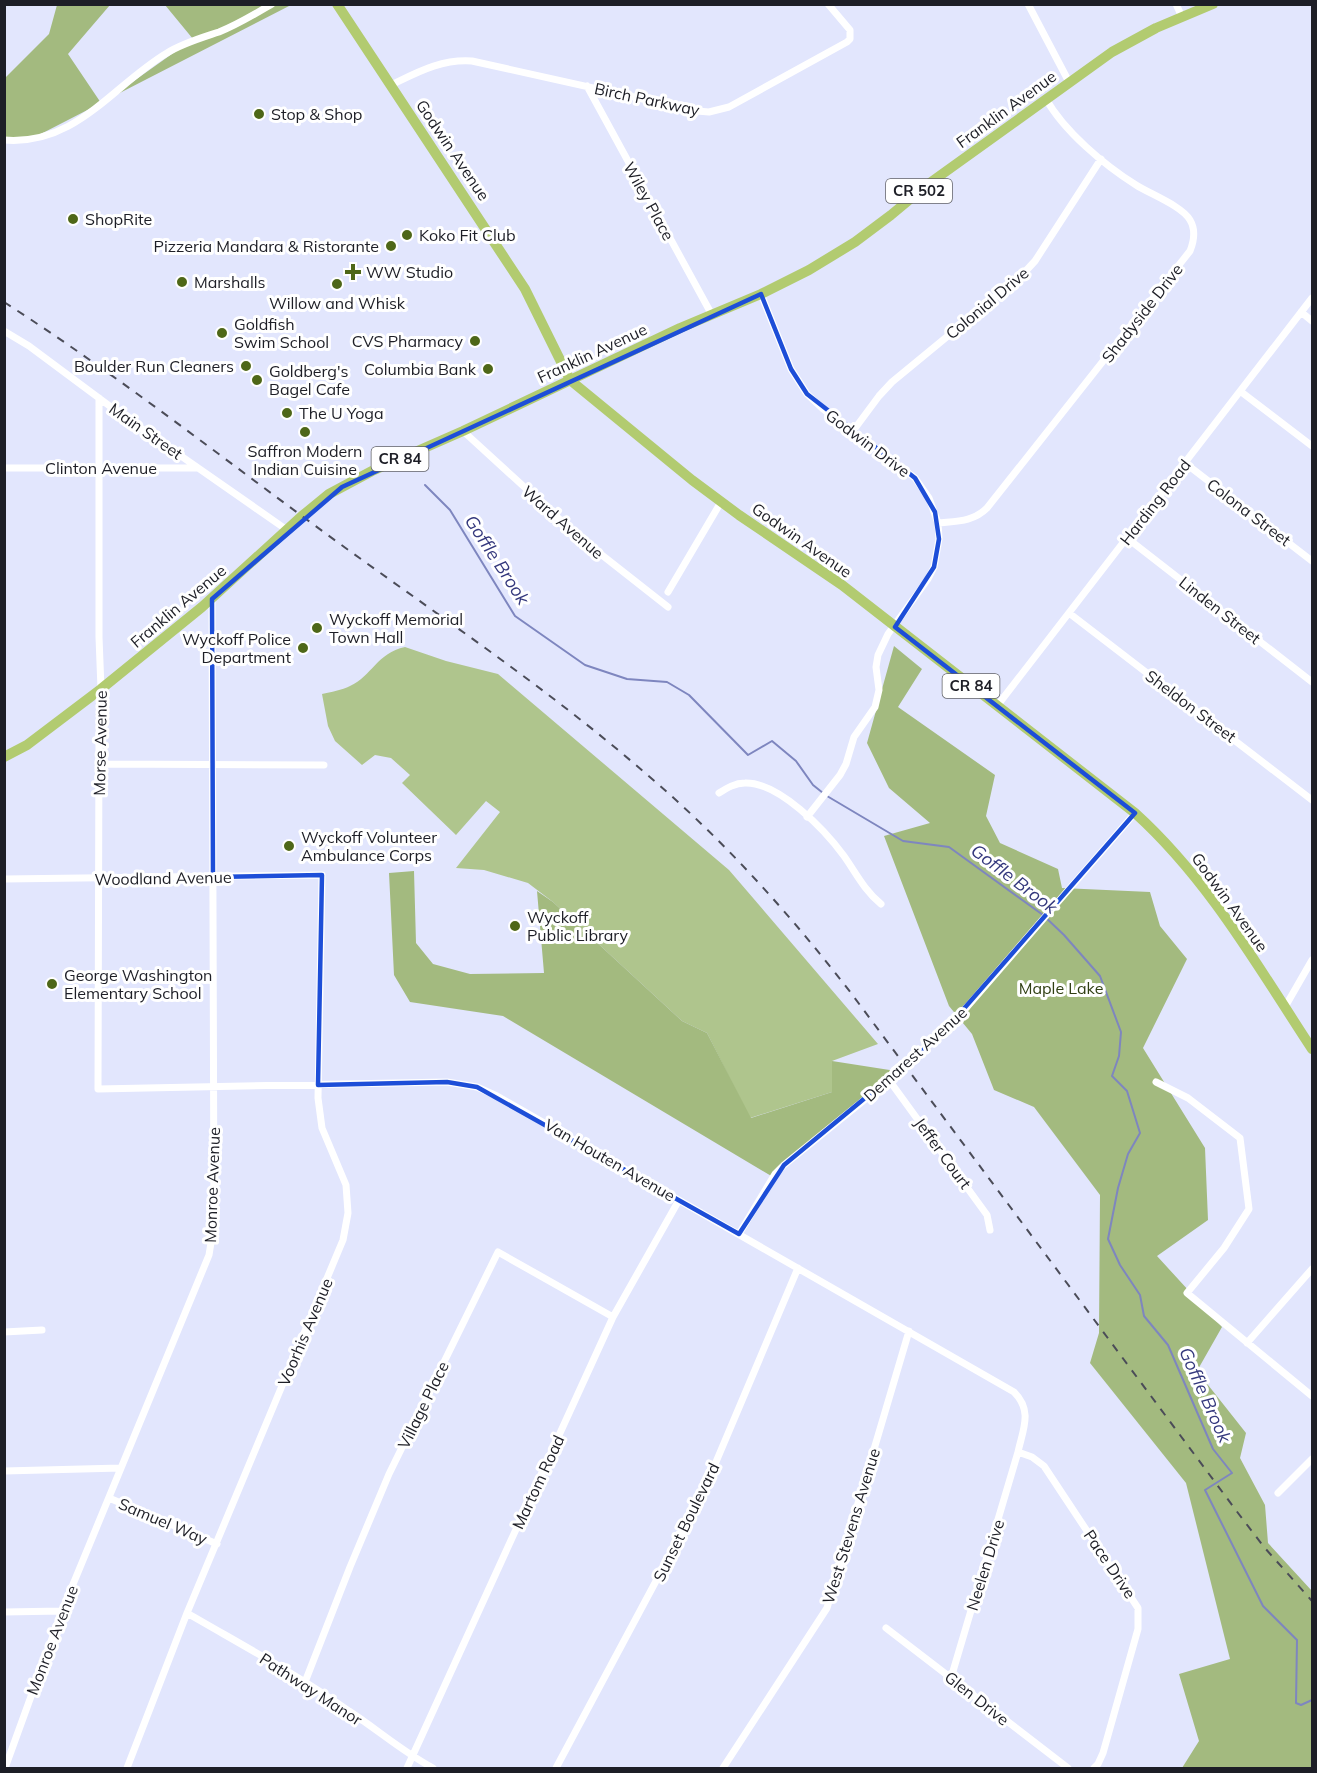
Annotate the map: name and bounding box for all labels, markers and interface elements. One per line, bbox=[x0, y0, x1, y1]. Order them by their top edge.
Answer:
street label: Franklin Avenue bbox=[952, 66, 1060, 152]
street label: Birch Parkway bbox=[593, 78, 702, 120]
street label: Godwin Avenue bbox=[412, 96, 494, 204]
place label: Stop & Shop bbox=[271, 104, 362, 124]
marker: Stop & Shop bbox=[252, 107, 266, 121]
street label: Wiley Place bbox=[619, 158, 679, 244]
road number: CR 502 bbox=[886, 179, 952, 203]
place label: ShopRite bbox=[85, 209, 152, 229]
marker: ShopRite bbox=[66, 212, 80, 226]
place label: Koko Fit Club bbox=[419, 225, 516, 245]
marker: Koko Fit Club bbox=[400, 228, 414, 242]
place label: Pizzeria Mandara & Ristorante bbox=[154, 236, 379, 256]
marker: Pizzeria Mandara & Ristorante bbox=[384, 239, 398, 253]
street label: Shadyside Drive bbox=[1097, 260, 1187, 366]
place label: WW Studio bbox=[366, 262, 453, 282]
marker: WW Studio bbox=[344, 263, 362, 281]
street label: Colonial Drive bbox=[942, 263, 1032, 343]
place label: Marshalls bbox=[194, 272, 266, 292]
marker: Marshalls bbox=[175, 275, 189, 289]
marker: Willow and Whisk bbox=[330, 277, 344, 291]
place label: Willow and Whisk bbox=[269, 293, 406, 313]
place label: Goldfish Swim School bbox=[234, 314, 329, 352]
street label: Franklin Avenue bbox=[534, 319, 650, 387]
marker: Goldfish Swim School bbox=[215, 326, 229, 340]
place label: CVS Pharmacy bbox=[352, 331, 463, 351]
marker: CVS Pharmacy bbox=[468, 334, 482, 348]
place label: Boulder Run Cleaners bbox=[74, 356, 234, 376]
marker: Boulder Run Cleaners bbox=[239, 359, 253, 373]
place label: Columbia Bank bbox=[364, 359, 477, 379]
place label: Goldberg's Bagel Cafe bbox=[269, 361, 350, 399]
marker: Columbia Bank bbox=[481, 362, 495, 376]
marker: Goldberg's Bagel Cafe bbox=[250, 373, 264, 387]
street label: Main Street bbox=[105, 398, 187, 464]
place label: The U Yoga bbox=[299, 403, 384, 423]
street label: Godwin Drive bbox=[822, 405, 914, 481]
marker: The U Yoga bbox=[280, 406, 294, 420]
marker: Saffron Modern Indian Cuisine bbox=[298, 425, 312, 439]
place label: Saffron Modern Indian Cuisine bbox=[248, 441, 362, 479]
road number: CR 84 bbox=[372, 447, 428, 471]
street label: Harding Road bbox=[1115, 455, 1195, 549]
street label: Clinton Avenue bbox=[45, 458, 157, 478]
street label: Colona Street bbox=[1203, 474, 1295, 550]
street label: Ward Avenue bbox=[518, 481, 608, 563]
street label: Godwin Avenue bbox=[748, 498, 856, 582]
water label: Goffle Brook bbox=[460, 510, 535, 610]
street label: Franklin Avenue bbox=[126, 560, 230, 652]
street label: Linden Street bbox=[1175, 572, 1265, 648]
place label: Wyckoff Memorial Town Hall bbox=[329, 609, 463, 647]
marker: Wyckoff Memorial Town Hall bbox=[310, 621, 324, 635]
place label: Wyckoff Police Department bbox=[182, 629, 291, 667]
marker: Wyckoff Police Department bbox=[296, 641, 310, 655]
street label: Sheldon Street bbox=[1142, 665, 1241, 747]
road number: CR 84 bbox=[942, 674, 1000, 698]
street label: Morse Avenue bbox=[89, 690, 111, 796]
place label: Wyckoff Volunteer Ambulance Corps bbox=[301, 827, 437, 865]
marker: Wyckoff Volunteer Ambulance Corps bbox=[282, 839, 296, 853]
water label: Goffle Brook bbox=[966, 839, 1063, 919]
street label: Godwin Avenue bbox=[1187, 849, 1273, 955]
street label: Woodland Avenue bbox=[94, 867, 232, 889]
place label: Wyckoff Public Library bbox=[527, 907, 629, 945]
marker: Wyckoff Public Library bbox=[508, 919, 522, 933]
place label: George Washington Elementary School bbox=[64, 965, 212, 1003]
marker: George Washington Elementary School bbox=[45, 977, 59, 991]
park label: Maple Lake bbox=[1019, 978, 1103, 998]
street label: Demarest Avenue bbox=[859, 1002, 971, 1106]
street label: Jeffer Court bbox=[910, 1113, 976, 1193]
street label: Van Houten Avenue bbox=[541, 1114, 679, 1206]
street label: Monroe Avenue bbox=[200, 1127, 224, 1243]
street label: Voorhis Avenue bbox=[273, 1275, 337, 1389]
water label: Goffle Brook bbox=[1174, 1343, 1237, 1447]
street label: Village Place bbox=[393, 1358, 453, 1452]
street label: Martom Road bbox=[507, 1432, 569, 1532]
street label: West Stevens Avenue bbox=[818, 1446, 884, 1606]
street label: Sunset Boulevard bbox=[649, 1459, 723, 1585]
street label: Samuel Way bbox=[116, 1493, 211, 1549]
street label: Neelen Drive bbox=[962, 1517, 1008, 1613]
street label: Pace Drive bbox=[1080, 1526, 1140, 1602]
street label: Monroe Avenue bbox=[22, 1582, 82, 1698]
street label: Pathway Manor bbox=[256, 1648, 366, 1730]
street label: Glen Drive bbox=[941, 1667, 1013, 1729]

